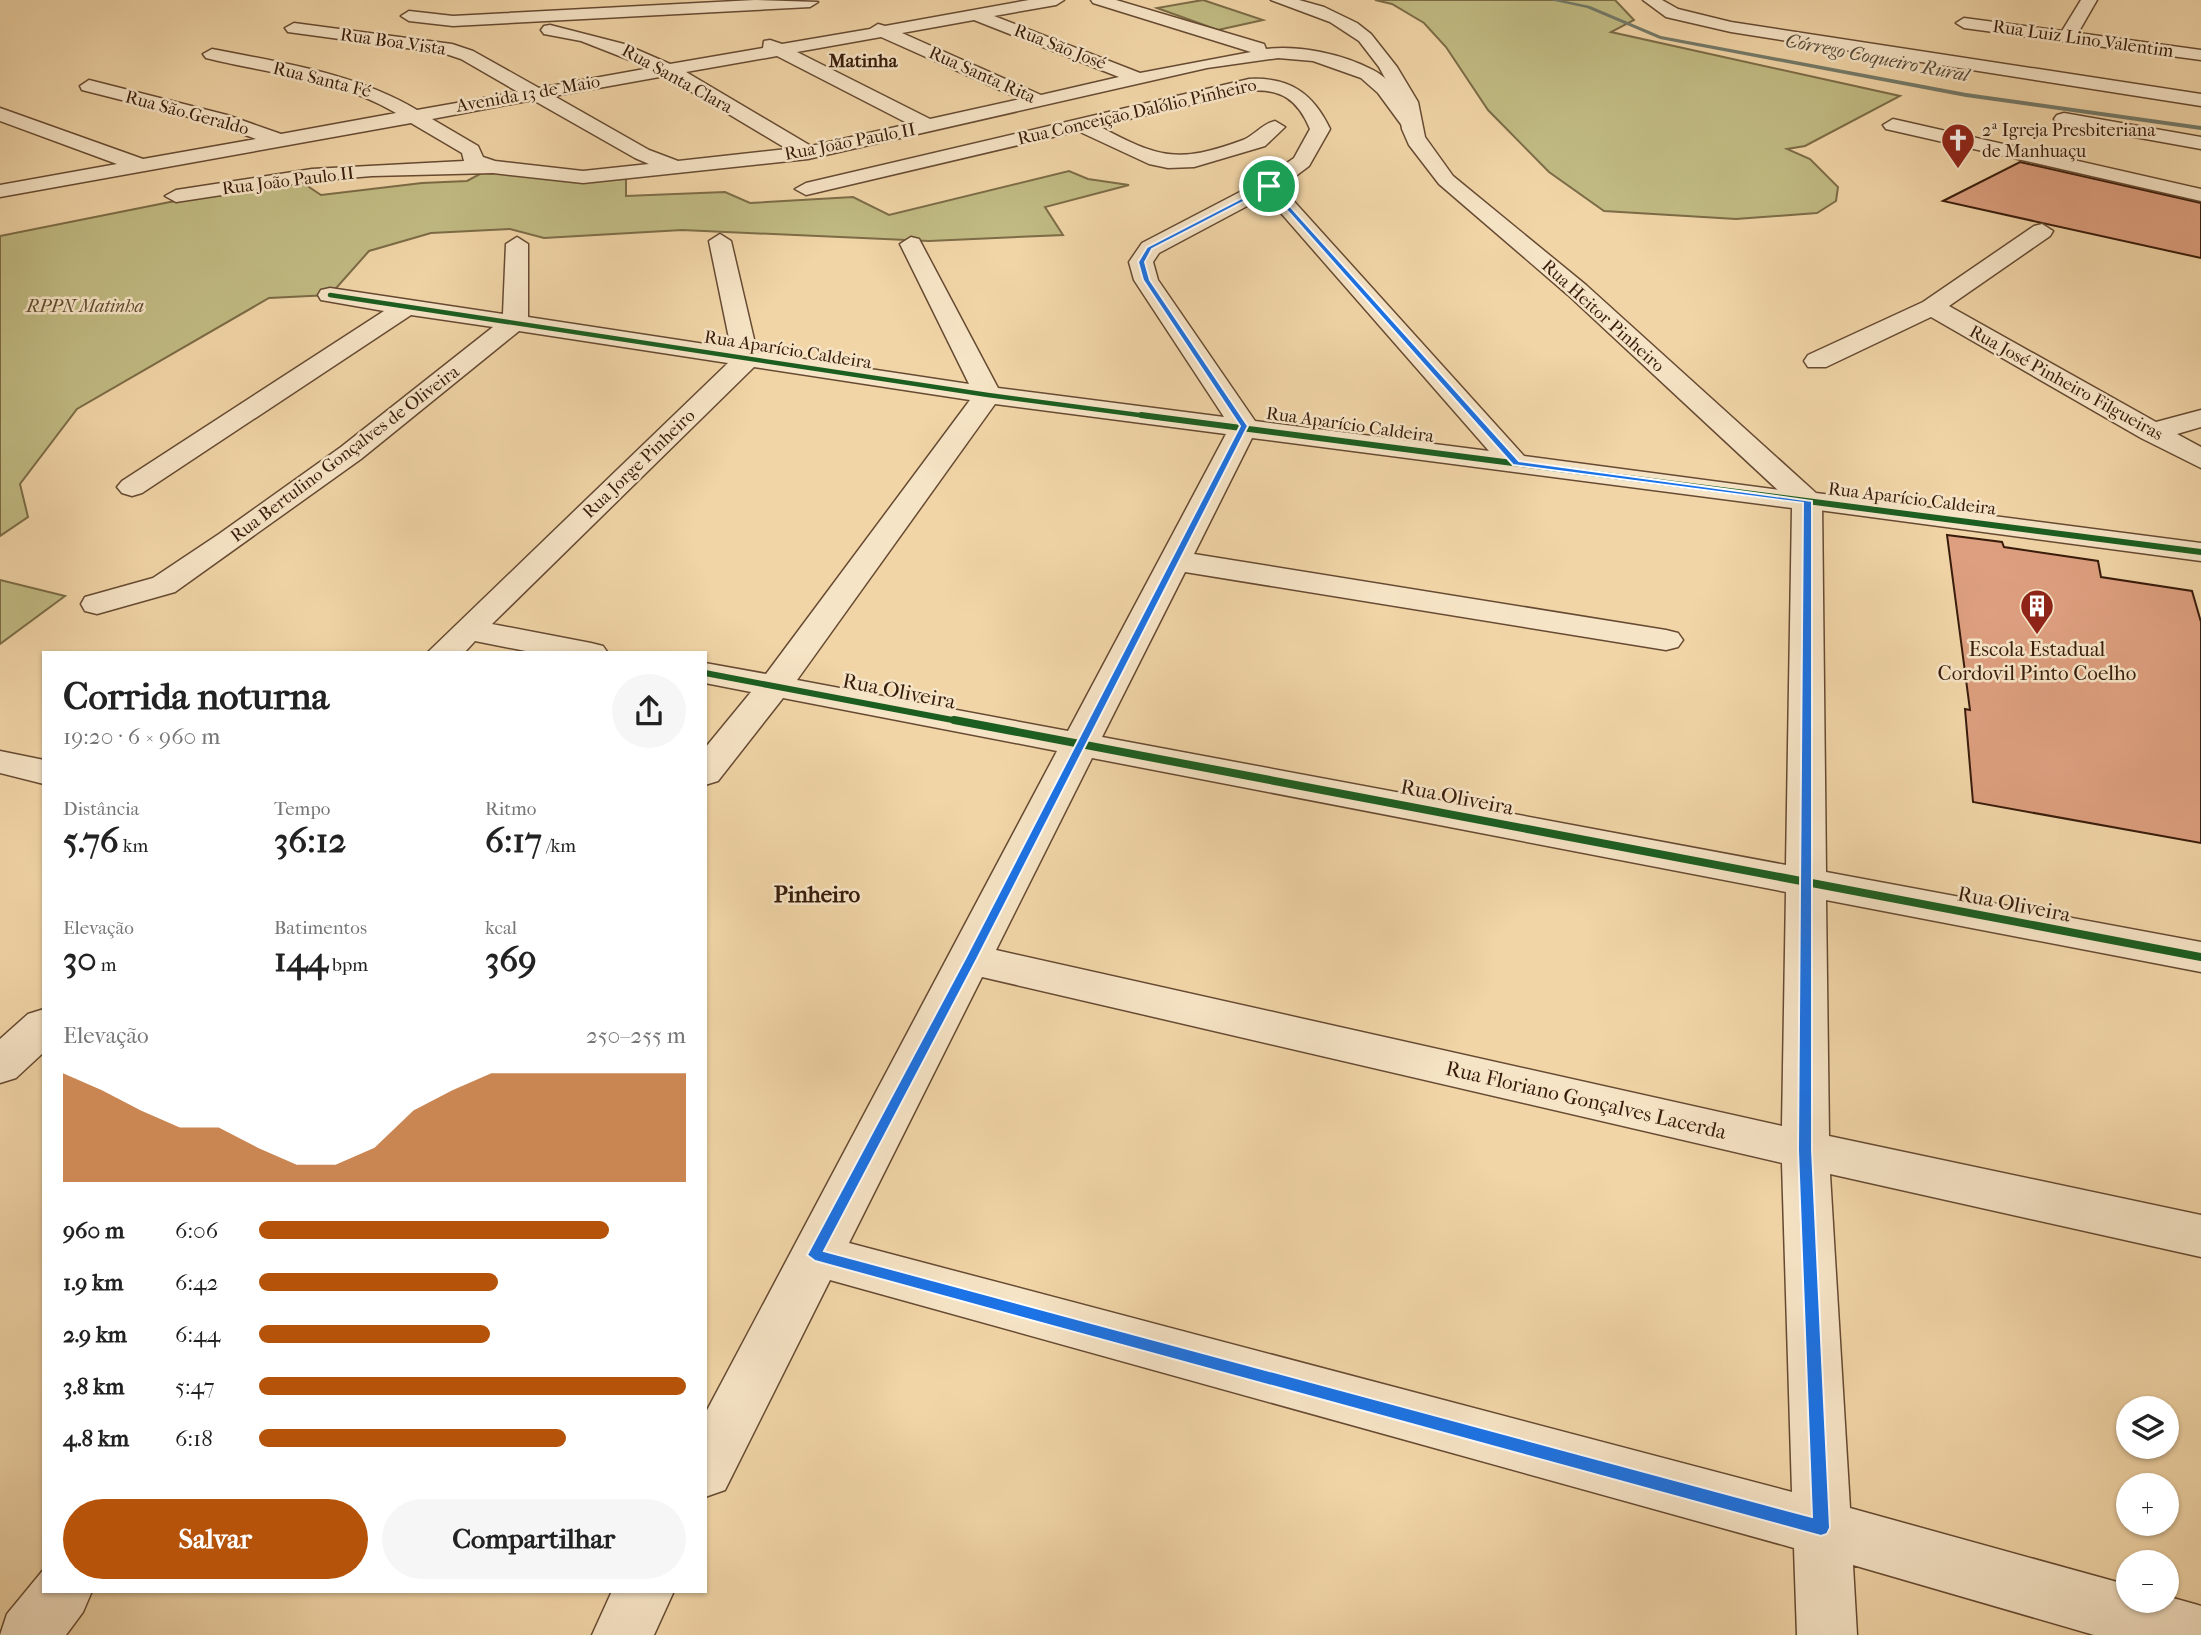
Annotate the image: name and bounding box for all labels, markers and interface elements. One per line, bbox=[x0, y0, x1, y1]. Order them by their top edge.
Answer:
street label: Rua Luiz Lino Valentim bbox=[1991, 16, 2175, 62]
street label: Rua São José bbox=[1011, 20, 1109, 74]
street label: Rua Boa Vista bbox=[339, 24, 448, 60]
water label: Córrego Coqueiro Rural bbox=[1784, 29, 1973, 87]
street label: Rua Santa Clara bbox=[618, 40, 737, 118]
street label: Rua Santa Rita bbox=[925, 42, 1039, 108]
district label: Matinha bbox=[827, 50, 899, 72]
street label: Rua Santa Fé bbox=[271, 58, 373, 102]
street label: Avenida 13 de Maio bbox=[453, 71, 602, 117]
street label: Rua Conceição Dalólio Pinheiro bbox=[1016, 74, 1258, 150]
street label: Rua São Geraldo bbox=[123, 86, 251, 140]
street label: Rua João Paulo II bbox=[783, 119, 917, 165]
place label: 2ª Igreja Presbiteriana de Manhuaçu bbox=[1982, 120, 2156, 162]
church icon: 2ª Igreja Presbiteriana de Manhuaçu bbox=[1939, 121, 1977, 170]
pin bbox=[1239, 156, 1299, 216]
street label: Rua João Paulo II bbox=[221, 162, 355, 200]
icon: arrive bbox=[1250, 167, 1288, 205]
street label: Rua Heitor Pinheiro bbox=[1537, 255, 1669, 377]
park label: RPPN Matinha bbox=[25, 296, 144, 317]
street label: Rua José Pinheiro Filgueiras bbox=[1965, 321, 2167, 445]
street label: Rua Aparício Caldeira bbox=[703, 326, 874, 374]
street label: Rua Bertulino Gonçalves de Oliveira bbox=[227, 361, 464, 547]
street label: Rua Aparício Caldeira bbox=[1265, 403, 1436, 447]
street label: Rua Jorge Pinheiro bbox=[578, 405, 700, 523]
street label: Rua Aparício Caldeira bbox=[1827, 478, 1998, 520]
building icon: Escola Estadual Cordovil Pinto Coelho bbox=[2018, 587, 2056, 636]
place label: Escola Estadual Cordovil Pinto Coelho bbox=[1938, 637, 2136, 685]
street label: Rua Oliveira bbox=[840, 668, 958, 714]
text: Corrida noturna bbox=[63, 674, 329, 719]
button: share bbox=[612, 674, 686, 748]
text: 19:20 · 6 × 960 m bbox=[63, 723, 220, 750]
street label: Rua Oliveira bbox=[1398, 774, 1516, 820]
text: Distância bbox=[63, 798, 139, 820]
text: Tempo bbox=[274, 798, 330, 820]
text: Ritmo bbox=[485, 798, 536, 820]
text: 5.76 bbox=[63, 820, 119, 861]
text: 36:12 bbox=[274, 820, 346, 861]
text: 6:17 bbox=[485, 820, 542, 861]
text: km bbox=[119, 835, 148, 857]
text: /km bbox=[542, 835, 576, 857]
district label: Pinheiro bbox=[774, 881, 860, 908]
street label: Rua Oliveira bbox=[1955, 881, 2073, 927]
text: Elevação bbox=[63, 917, 134, 939]
text: Batimentos bbox=[274, 917, 367, 939]
text: kcal bbox=[485, 917, 517, 939]
text: 30 bbox=[63, 939, 97, 980]
text: 144 bbox=[274, 939, 328, 980]
text: 369 bbox=[485, 939, 537, 980]
text: m bbox=[97, 954, 117, 976]
text: bpm bbox=[328, 954, 368, 976]
text: Elevação bbox=[63, 1022, 149, 1049]
text: 250–255 m bbox=[586, 1022, 686, 1049]
street label: Rua Floriano Gonçalves Lacerda bbox=[1443, 1056, 1729, 1144]
text: 960 m bbox=[63, 1217, 124, 1244]
text: 6:06 bbox=[175, 1217, 218, 1244]
text: 1.9 km bbox=[63, 1269, 123, 1296]
text: 6:42 bbox=[175, 1269, 218, 1296]
text: 2.9 km bbox=[63, 1321, 127, 1348]
text: 6:44 bbox=[175, 1321, 220, 1348]
text: 3.8 km bbox=[63, 1373, 124, 1400]
text: 5:47 bbox=[175, 1373, 215, 1400]
map controls bbox=[2116, 1396, 2179, 1613]
button: layers bbox=[2116, 1396, 2179, 1459]
text: 4.8 km bbox=[63, 1425, 129, 1452]
text: 6:18 bbox=[175, 1425, 213, 1452]
button: + bbox=[2116, 1473, 2179, 1536]
button: Salvar bbox=[63, 1499, 368, 1579]
button: Compartilhar bbox=[382, 1499, 686, 1579]
button: − bbox=[2116, 1550, 2179, 1613]

